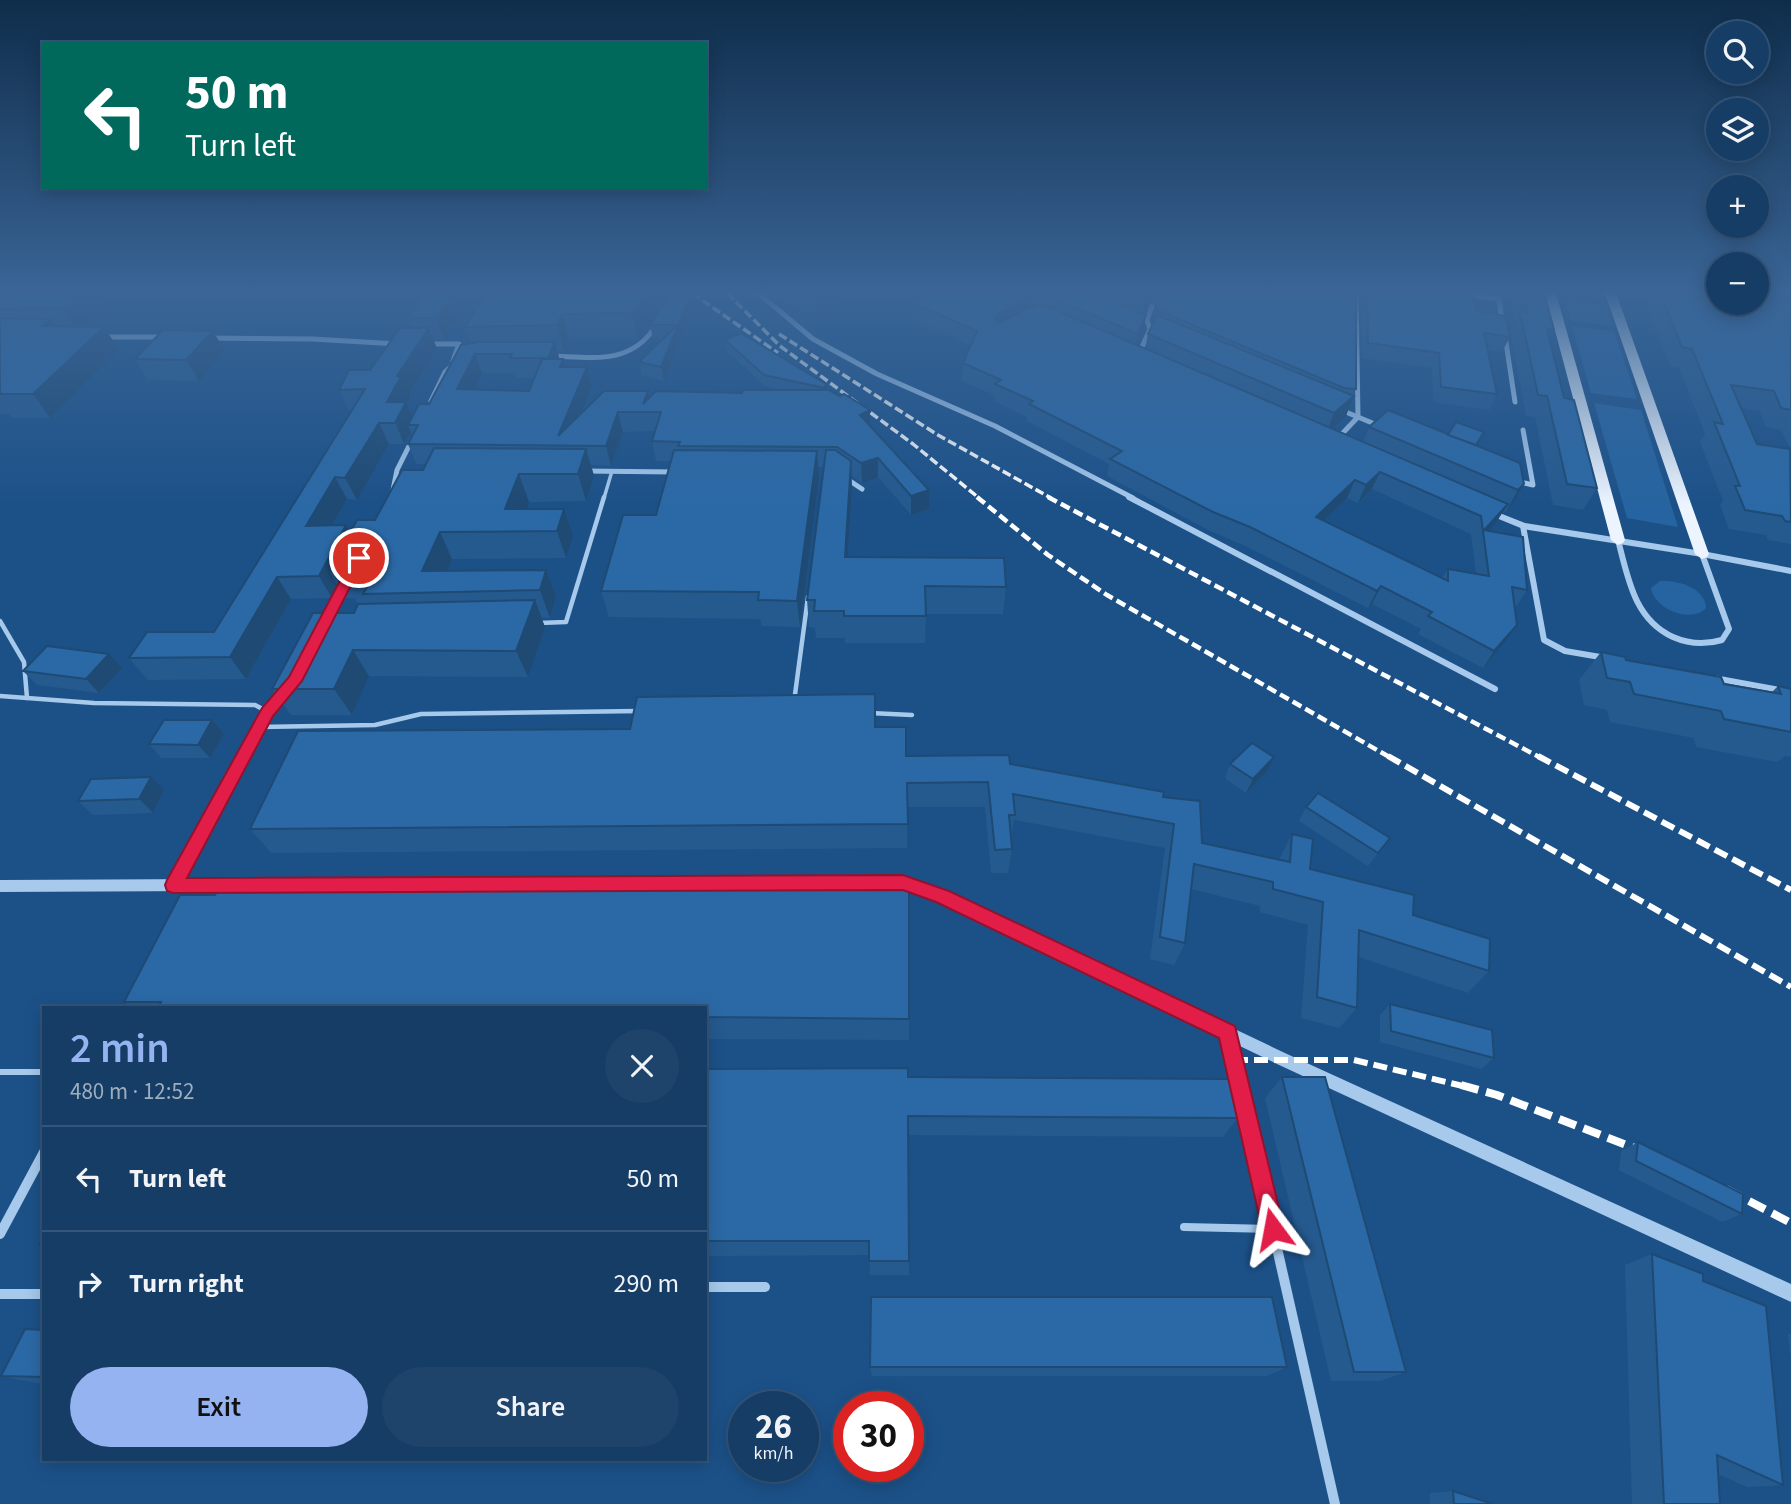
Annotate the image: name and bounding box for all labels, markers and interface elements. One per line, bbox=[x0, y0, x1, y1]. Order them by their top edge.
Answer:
map controls bbox=[1706, 21, 1769, 315]
button: search bbox=[1706, 21, 1769, 84]
text: 50 m bbox=[185, 58, 289, 128]
icon: left bbox=[70, 70, 161, 161]
button: layers bbox=[1706, 98, 1769, 161]
text: Turn left bbox=[185, 123, 296, 169]
button: + bbox=[1706, 175, 1769, 238]
button: − bbox=[1706, 252, 1769, 315]
pin bbox=[329, 528, 389, 588]
icon: arrive bbox=[340, 539, 378, 577]
text: 2 min bbox=[70, 1019, 170, 1079]
button: close bbox=[605, 1029, 679, 1103]
text: 480 m · 12:52 bbox=[70, 1075, 194, 1108]
icon: left bbox=[70, 1160, 108, 1198]
text: Turn left bbox=[129, 1160, 226, 1197]
text: 50 m bbox=[626, 1160, 679, 1197]
position arrow bbox=[1236, 1192, 1310, 1266]
icon: right bbox=[70, 1265, 108, 1303]
text: Turn right bbox=[129, 1265, 244, 1302]
text: 290 m bbox=[613, 1265, 679, 1302]
button: Exit bbox=[70, 1367, 368, 1447]
button: Share bbox=[382, 1367, 679, 1447]
speed limit sign: 30 bbox=[833, 1391, 924, 1482]
text: 26 bbox=[755, 1402, 792, 1452]
text: km/h bbox=[754, 1441, 793, 1466]

